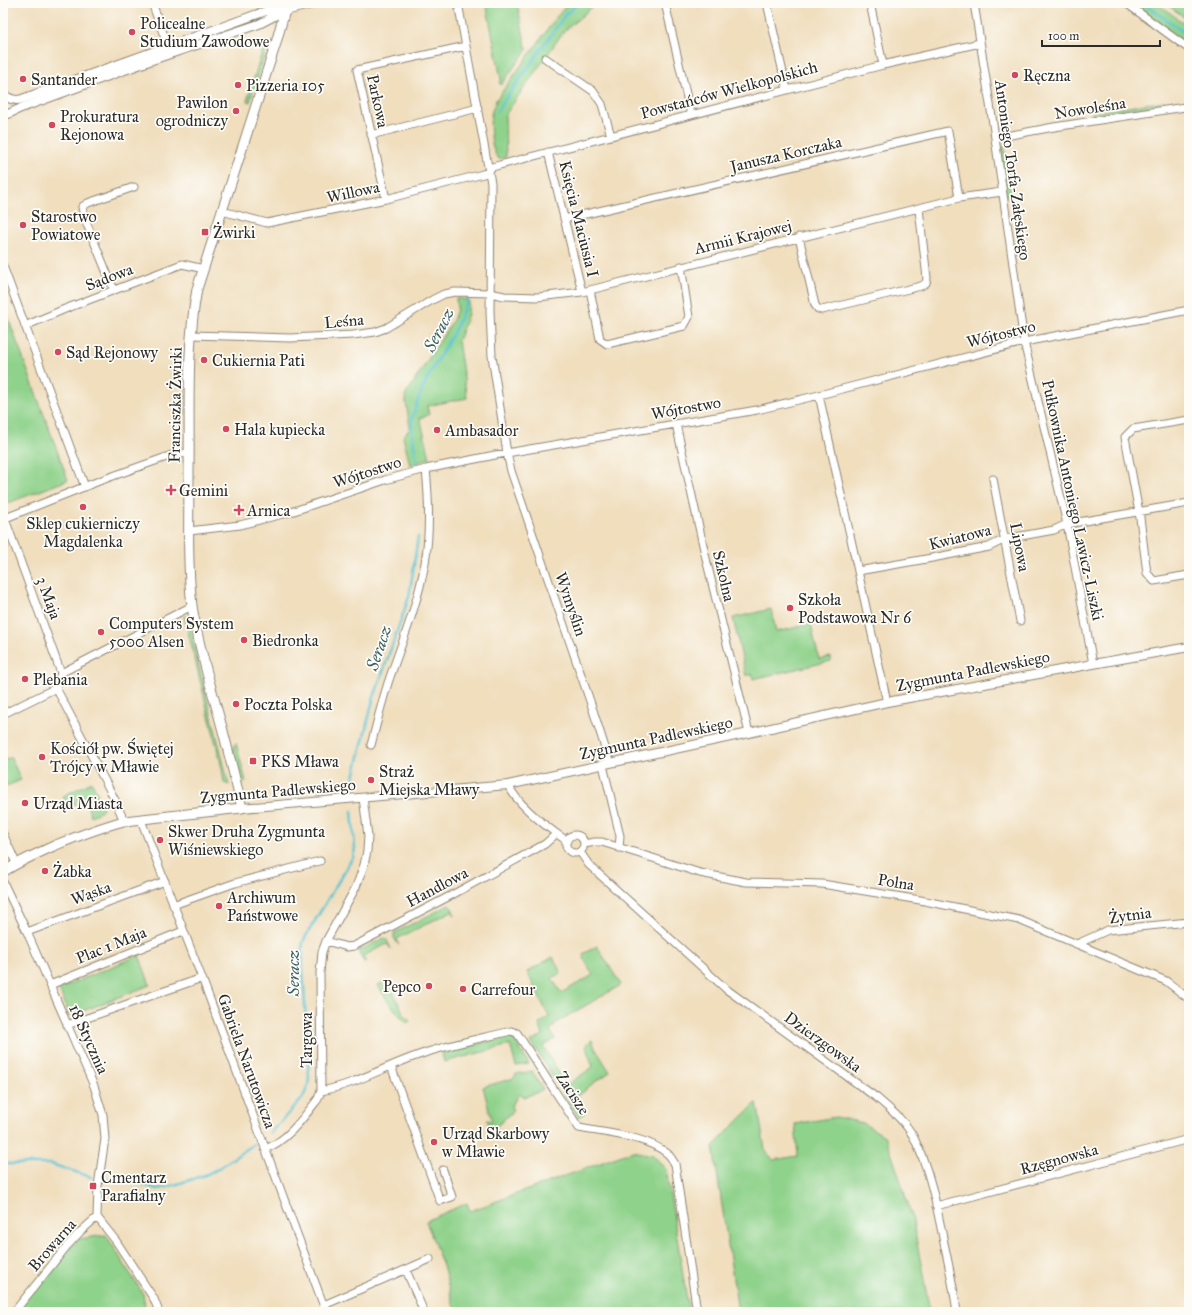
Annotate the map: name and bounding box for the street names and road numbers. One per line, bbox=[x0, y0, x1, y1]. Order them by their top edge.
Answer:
street label: Powstańców Wielkopolskich bbox=[638, 57, 820, 123]
street label: Parkowa bbox=[363, 73, 393, 130]
street label: Antoniego Torfa-Załęskiego bbox=[990, 78, 1035, 262]
street label: Nowoleśna bbox=[1053, 93, 1127, 123]
street label: Janusza Korczaka bbox=[727, 132, 844, 177]
street label: Księcia Maciusia I bbox=[555, 159, 603, 279]
street label: Willowa bbox=[325, 177, 381, 207]
street label: Armii Krajowej bbox=[691, 216, 794, 258]
street label: Sądowa bbox=[83, 259, 136, 295]
street label: Leśna bbox=[323, 310, 365, 332]
street label: Wójtostwo bbox=[964, 316, 1038, 352]
street label: Franciszka Żwirki bbox=[163, 346, 186, 463]
street label: Pułkownika Antoniego Lawicz-Liszki bbox=[1037, 378, 1108, 623]
street label: Wójtostwo bbox=[650, 393, 722, 423]
street label: Wójtostwo bbox=[331, 452, 403, 492]
street label: Kwiatowa bbox=[927, 520, 993, 554]
street label: Lipowa bbox=[1006, 521, 1034, 573]
street label: Szkolna bbox=[709, 549, 739, 604]
street label: Wymyślin bbox=[551, 570, 591, 639]
street label: 3 Maja bbox=[33, 574, 65, 622]
street label: Zygmunta Padlewskiego bbox=[895, 647, 1052, 696]
street label: Zygmunta Padlewskiego bbox=[578, 712, 734, 764]
street label: Zygmunta Padlewskiego bbox=[199, 775, 357, 808]
street label: Handlowa bbox=[403, 863, 471, 911]
street label: Polna bbox=[876, 870, 916, 894]
street label: Wąska bbox=[68, 877, 114, 909]
street label: Żytnia bbox=[1107, 902, 1153, 927]
street label: Plac 1 Maja bbox=[73, 922, 149, 968]
street label: Gabriela Narutowicza bbox=[214, 991, 280, 1131]
street label: 18 Stycznia bbox=[65, 1001, 113, 1077]
street label: Dzierzgowska bbox=[780, 1008, 865, 1077]
street label: Targowa bbox=[297, 1012, 317, 1068]
street label: Zacisze bbox=[552, 1068, 594, 1118]
street label: Rzęgnowska bbox=[1018, 1139, 1101, 1179]
street label: Browarna bbox=[24, 1215, 80, 1275]

